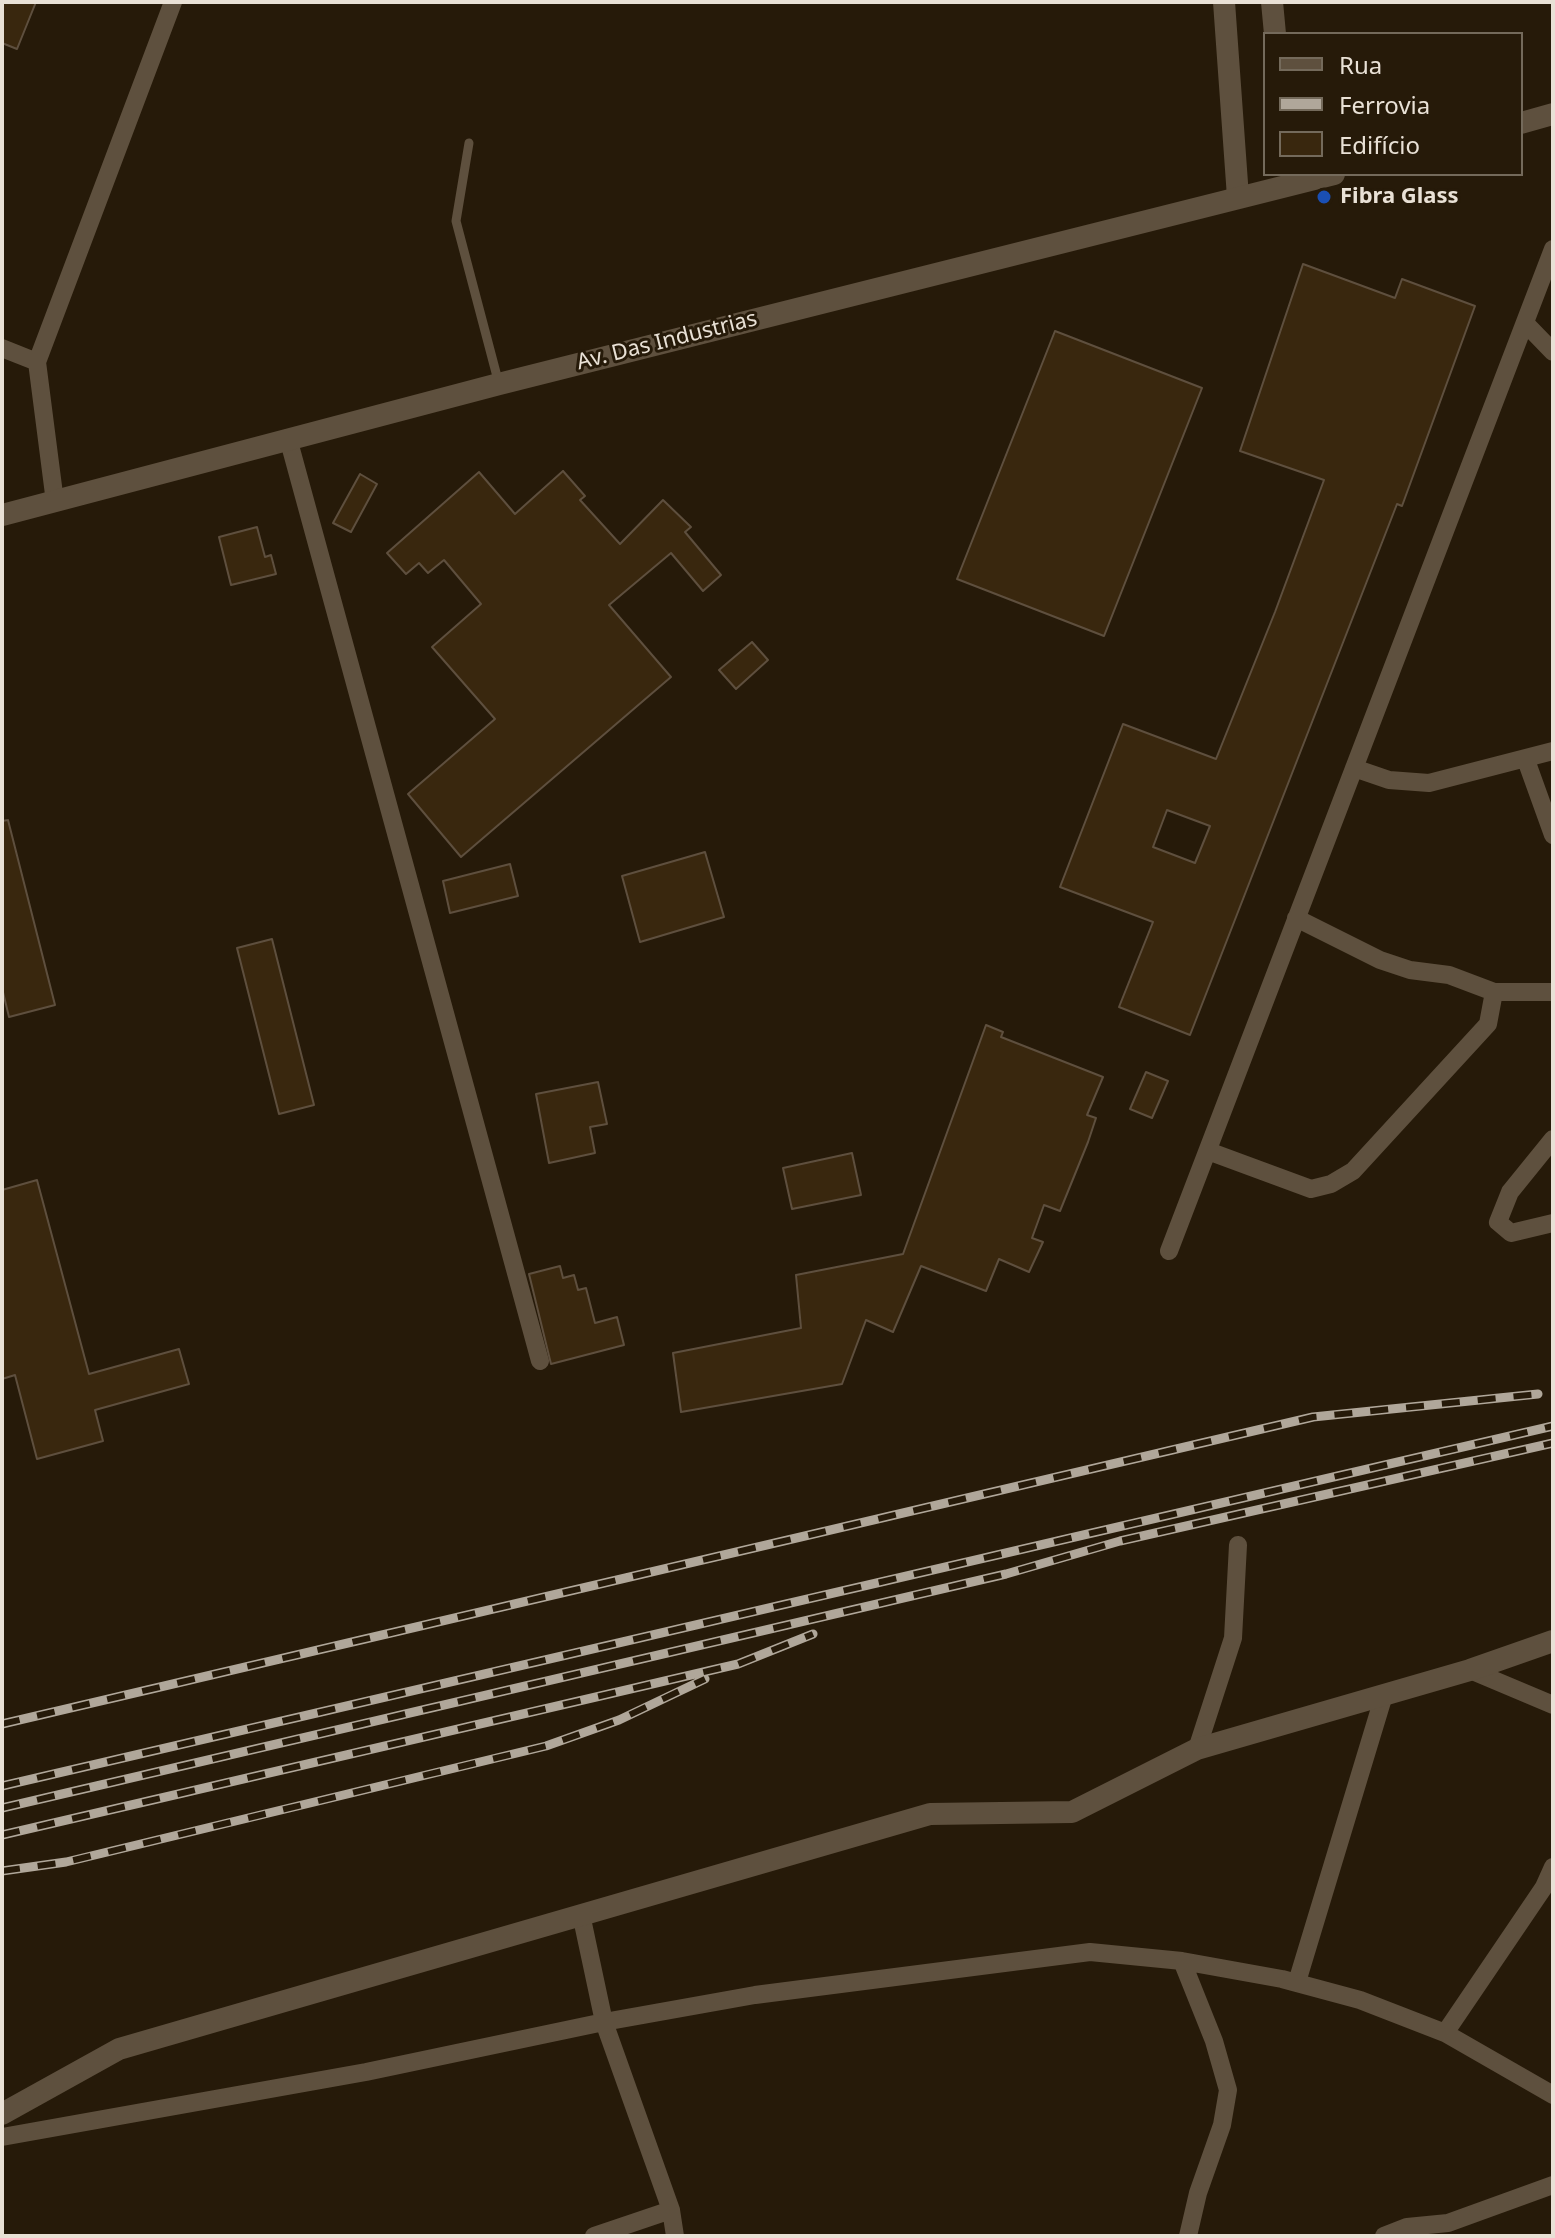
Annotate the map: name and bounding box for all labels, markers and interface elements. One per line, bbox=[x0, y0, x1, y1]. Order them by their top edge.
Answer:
legend bbox=[1263, 32, 1523, 176]
text: Rua bbox=[1339, 48, 1382, 81]
text: Ferrovia bbox=[1339, 88, 1430, 121]
text: Edifício bbox=[1339, 128, 1420, 161]
place label: Fibra Glass bbox=[1340, 184, 1459, 210]
marker: Fibra Glass bbox=[1315, 188, 1333, 206]
street label: Av. Das Industrias bbox=[574, 306, 760, 376]

